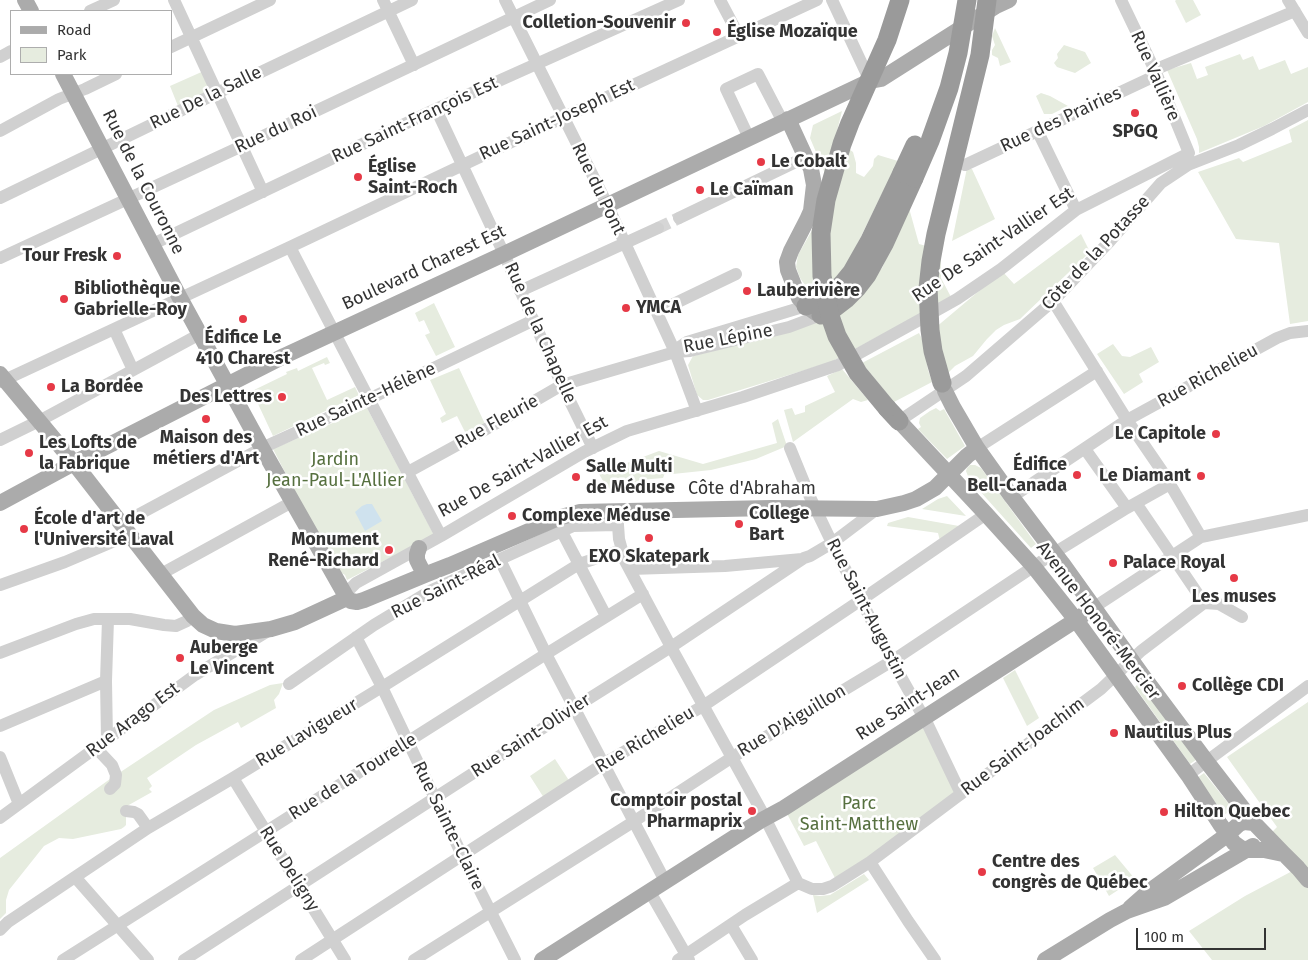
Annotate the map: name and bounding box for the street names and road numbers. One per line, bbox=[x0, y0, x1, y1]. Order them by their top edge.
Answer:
street label: Rue Vallière bbox=[1126, 28, 1184, 124]
street label: Rue De la Salle bbox=[147, 62, 265, 134]
street label: Rue Saint-François Est bbox=[329, 72, 501, 168]
street label: Rue Saint-Joseph Est bbox=[476, 75, 638, 165]
street label: Rue des Prairies bbox=[997, 82, 1125, 158]
street label: Rue du Roi bbox=[231, 102, 321, 158]
street label: Rue de la Couronne bbox=[97, 106, 189, 258]
street label: Rue du Pont bbox=[566, 140, 630, 238]
street label: Rue De Saint-Vallier Est bbox=[908, 183, 1078, 307]
street label: Côte de la Potasse bbox=[1037, 191, 1155, 315]
street label: Boulevard Charest Est bbox=[339, 221, 509, 315]
street label: Rue de la Chapelle bbox=[499, 259, 581, 407]
street label: Rue Lépine bbox=[682, 320, 774, 358]
street label: Rue Richelieu bbox=[1154, 340, 1262, 412]
street label: Rue Sainte-Hélène bbox=[293, 358, 439, 442]
street label: Rue Fleurie bbox=[452, 390, 542, 454]
street label: Rue De Saint-Vallier Est bbox=[434, 411, 612, 523]
street label: Côte d'Abraham bbox=[688, 478, 816, 500]
street label: Rue Saint-Augustin bbox=[821, 535, 911, 683]
street label: Avenue Honoré-Mercier bbox=[1031, 538, 1165, 704]
street label: Rue Saint-Réal bbox=[388, 550, 504, 624]
street label: Rue Saint-Jean bbox=[852, 662, 964, 746]
street label: Rue Arago Est bbox=[82, 678, 184, 762]
street label: Rue D'Aiguillon bbox=[734, 680, 850, 762]
street label: Rue Saint-Olivier bbox=[467, 689, 595, 783]
street label: Rue Saint-Joachim bbox=[957, 693, 1089, 801]
street label: Rue Lavigueur bbox=[252, 694, 362, 772]
street label: Rue Richelieu bbox=[592, 702, 698, 778]
street label: Rue de la Tourelle bbox=[285, 729, 421, 825]
street label: Rue Sainte-Claire bbox=[407, 758, 489, 894]
street label: Rue Deligny bbox=[254, 822, 324, 916]

